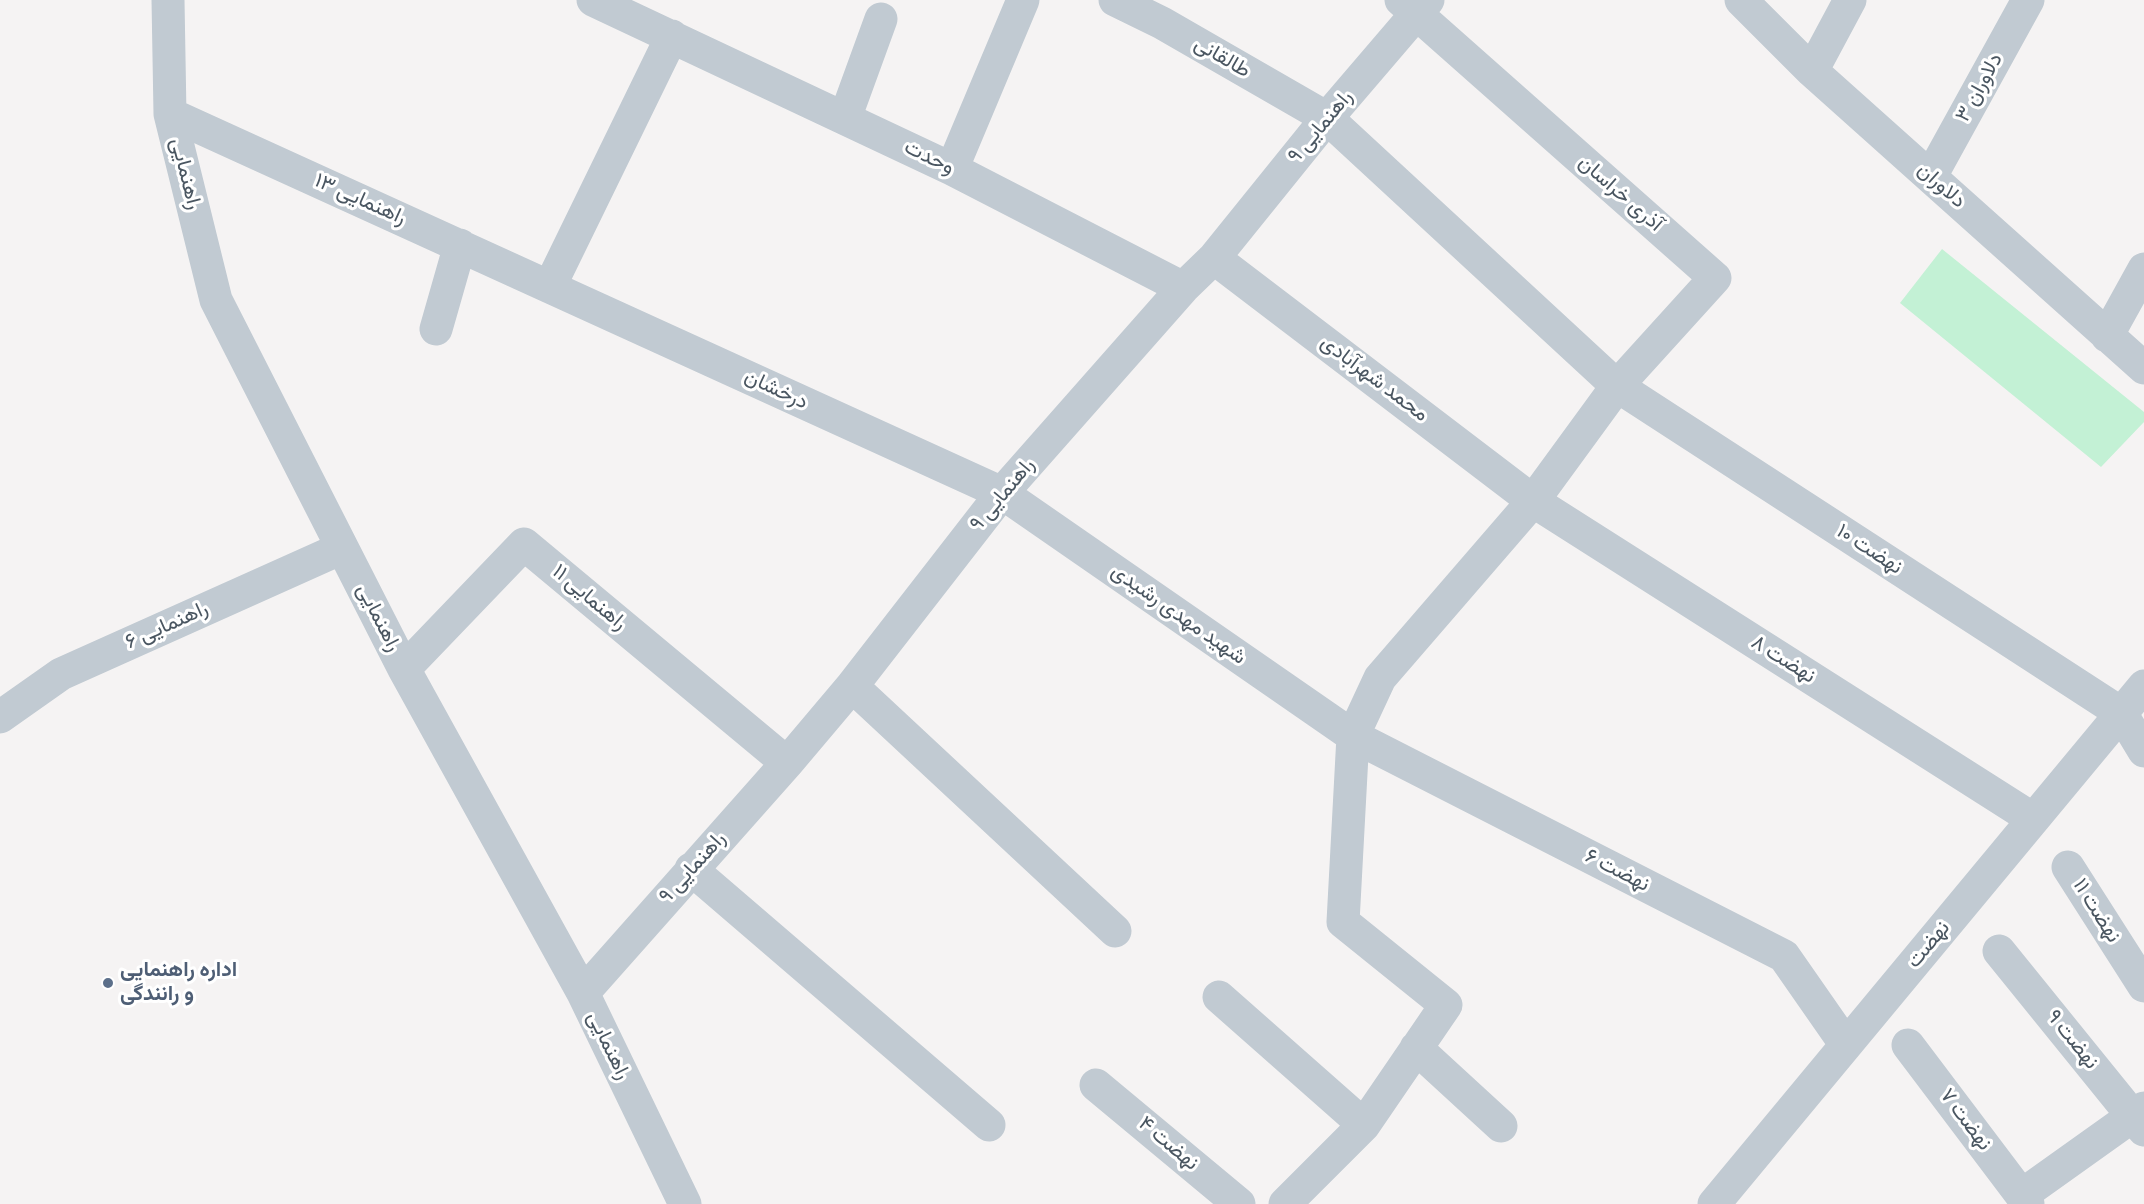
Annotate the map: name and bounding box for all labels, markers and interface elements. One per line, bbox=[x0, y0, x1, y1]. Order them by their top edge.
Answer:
street label: طالقانی bbox=[1189, 32, 1255, 84]
street label: دلاوران ۳ bbox=[1951, 49, 2009, 127]
street label: راهنمایی ۹ bbox=[1283, 85, 1359, 169]
street label: وحدت bbox=[900, 135, 958, 181]
street label: راهنمایی bbox=[164, 136, 206, 212]
street label: آذری خراسان bbox=[1573, 150, 1667, 238]
street label: دلاوران bbox=[1912, 158, 1970, 214]
street label: راهنمایی ۱۳ bbox=[310, 169, 410, 231]
street label: محمد شهرآبادی bbox=[1315, 330, 1433, 428]
street label: درخشان bbox=[740, 364, 812, 416]
street label: راهنمایی ۹ bbox=[965, 453, 1041, 537]
street label: نهضت ۱۰ bbox=[1831, 519, 1907, 581]
street label: راهنمایی ۱۱ bbox=[547, 559, 631, 637]
street label: شهید مهدی رشیدی bbox=[1106, 559, 1250, 671]
street label: راهنمایی bbox=[350, 580, 406, 656]
street label: راهنمایی ۶ bbox=[122, 597, 212, 655]
street label: نهضت ۸ bbox=[1746, 630, 1820, 690]
street label: راهنمایی ۹ bbox=[654, 827, 732, 909]
street label: نهضت ۶ bbox=[1581, 844, 1653, 898]
street label: نهضت ۱۱ bbox=[2067, 874, 2125, 948]
street label: نهضت bbox=[1902, 916, 1956, 974]
place label: اداره راهنمایی و رانندگی bbox=[120, 958, 237, 1008]
marker: اداره راهنمایی و رانندگی bbox=[101, 976, 115, 990]
street label: نهضت ۹ bbox=[2041, 1005, 2103, 1075]
street label: راهنمایی bbox=[581, 1008, 635, 1084]
street label: نهضت ۷ bbox=[1934, 1084, 1996, 1156]
street label: نهضت ۴ bbox=[1133, 1112, 1203, 1176]

